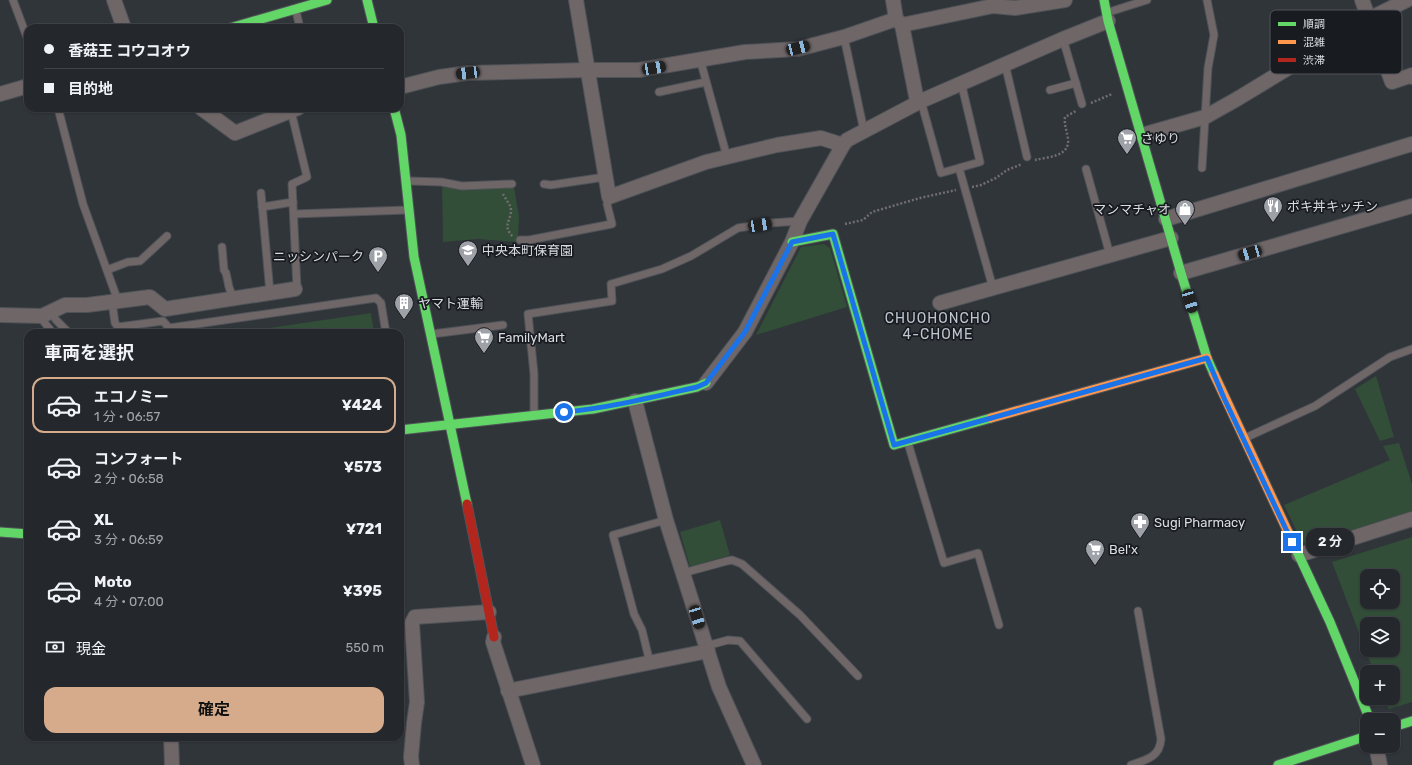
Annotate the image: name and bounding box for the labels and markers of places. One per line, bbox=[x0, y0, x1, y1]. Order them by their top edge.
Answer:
supermarket icon: さゆり bbox=[1116, 127, 1138, 155]
place label: さゆり bbox=[1141, 131, 1180, 146]
restaurant icon: ポキ丼キッチン bbox=[1262, 195, 1284, 223]
shop icon: マンマチャオ bbox=[1174, 198, 1196, 226]
place label: ポキ丼キッチン bbox=[1287, 199, 1378, 214]
place label: マンマチャオ bbox=[1093, 202, 1171, 217]
school or university icon: 中央本町保育園 bbox=[457, 239, 479, 267]
place label: 中央本町保育園 bbox=[482, 243, 573, 258]
parking icon: ニッシンパーク bbox=[367, 245, 389, 273]
place label: ニッシンパーク bbox=[273, 249, 364, 264]
building icon: ヤマト運輸 bbox=[393, 292, 415, 320]
place label: ヤマト運輸 bbox=[418, 296, 483, 311]
supermarket icon: FamilyMart bbox=[473, 326, 495, 354]
place label: FamilyMart bbox=[498, 330, 565, 345]
pharmacy icon: Sugi Pharmacy bbox=[1129, 511, 1151, 539]
place label: Sugi Pharmacy bbox=[1154, 515, 1245, 531]
supermarket icon: Bel'x bbox=[1084, 538, 1106, 566]
place label: Bel'x bbox=[1109, 542, 1138, 557]

